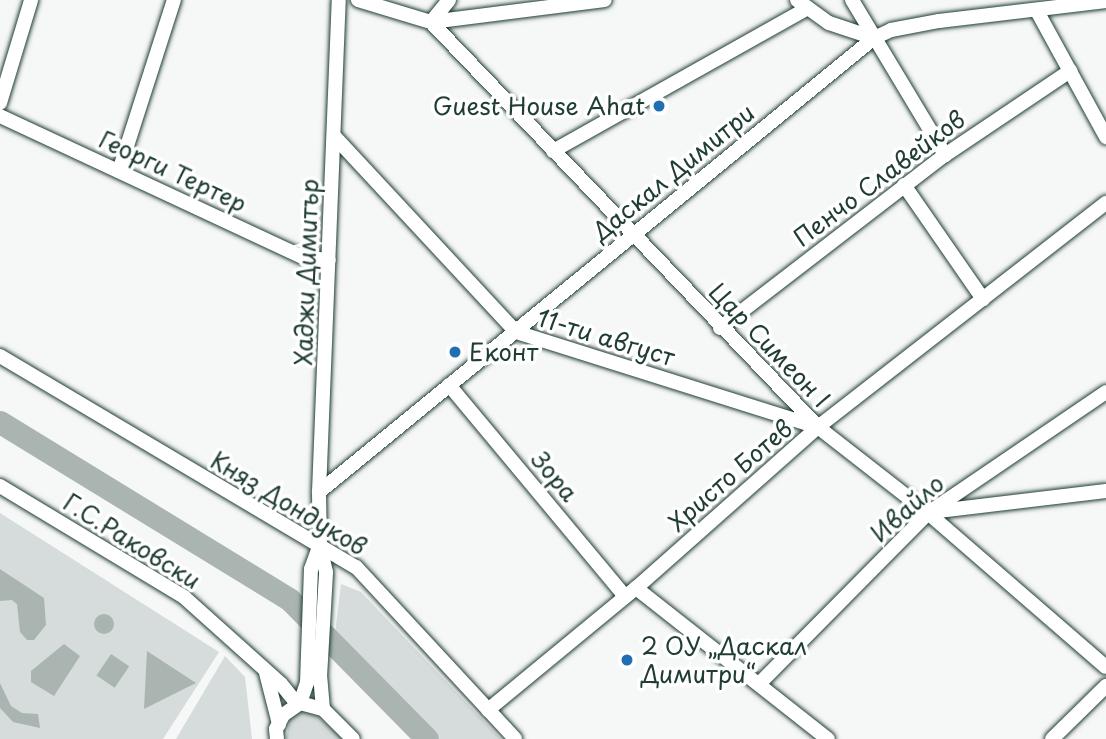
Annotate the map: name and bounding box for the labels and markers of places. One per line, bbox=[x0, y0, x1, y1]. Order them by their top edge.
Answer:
place label: Guest House Ahat bbox=[434, 92, 645, 120]
marker: Guest House Ahat bbox=[651, 98, 667, 114]
place label: Еконт bbox=[469, 338, 538, 366]
marker: Еконт bbox=[447, 344, 463, 360]
place label: 2 ОУ „Даскал Димитри“ bbox=[641, 632, 808, 688]
marker: 2 ОУ „Даскал Димитри“ bbox=[619, 652, 635, 668]

